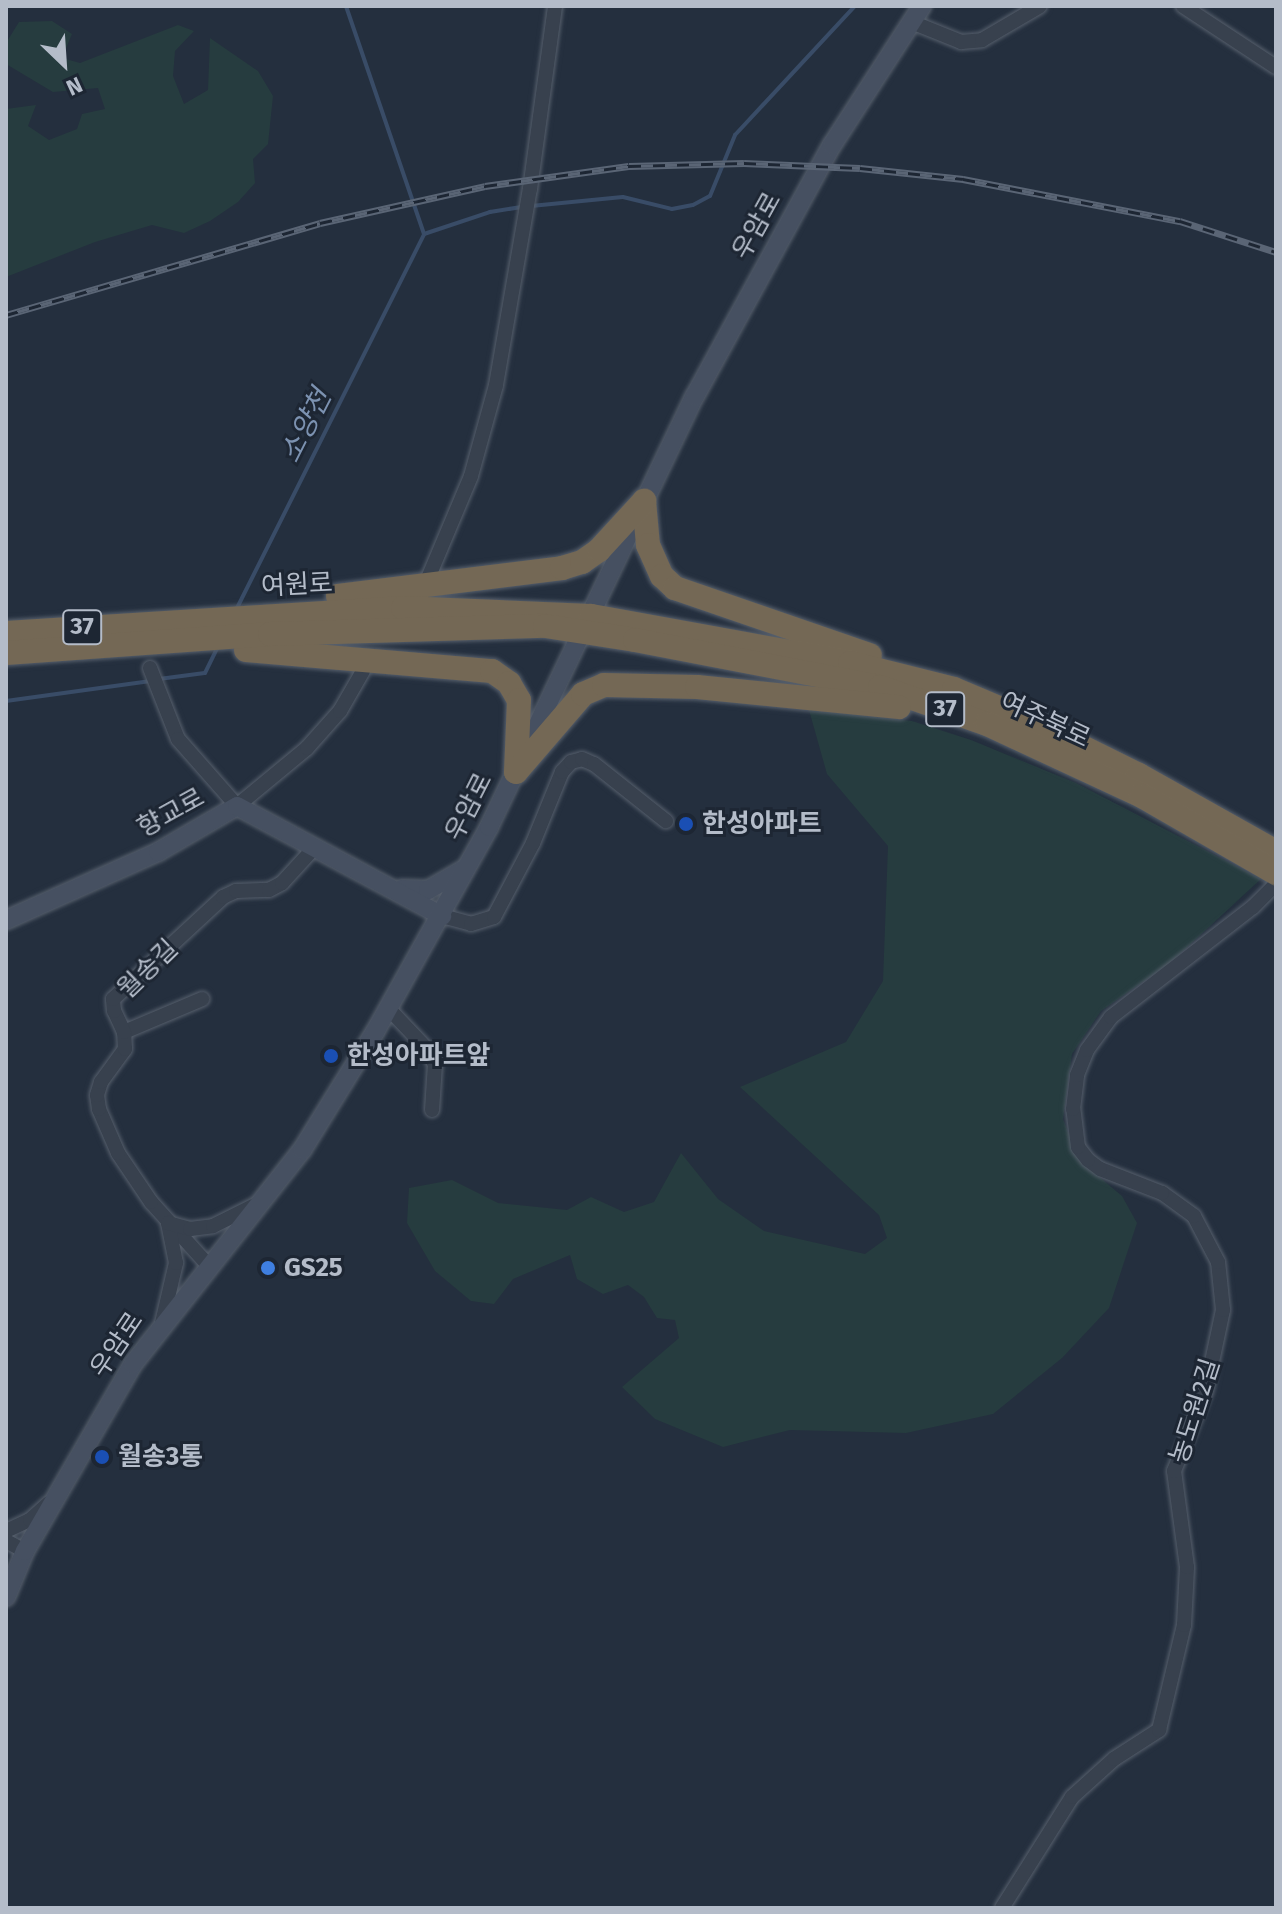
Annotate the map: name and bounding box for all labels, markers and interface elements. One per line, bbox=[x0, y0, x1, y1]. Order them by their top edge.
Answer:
north arrow bbox=[24, 24, 104, 104]
text: N bbox=[62, 71, 87, 102]
street label: 우암로 bbox=[726, 187, 788, 265]
water label: 소양천 bbox=[273, 384, 339, 468]
street label: 여원로 bbox=[260, 568, 334, 602]
road number: 37 bbox=[62, 607, 102, 647]
street label: 여주북로 bbox=[995, 686, 1095, 754]
road number: 37 bbox=[925, 689, 965, 729]
street label: 우암로 bbox=[439, 768, 499, 846]
street label: 향교로 bbox=[132, 782, 210, 844]
place label: 한성아파트 bbox=[702, 808, 822, 840]
marker: 한성아파트 bbox=[677, 815, 695, 833]
street label: 월송길 bbox=[111, 933, 185, 1005]
place label: 한성아파트앞 bbox=[347, 1040, 491, 1072]
marker: 한성아파트앞 bbox=[322, 1047, 340, 1065]
place label: GS25 bbox=[284, 1252, 343, 1284]
marker: GS25 bbox=[259, 1259, 277, 1277]
street label: 우암로 bbox=[84, 1307, 150, 1383]
street label: 농도원2길 bbox=[1163, 1355, 1227, 1467]
place label: 월송3통 bbox=[118, 1441, 203, 1473]
marker: 월송3통 bbox=[93, 1448, 111, 1466]

